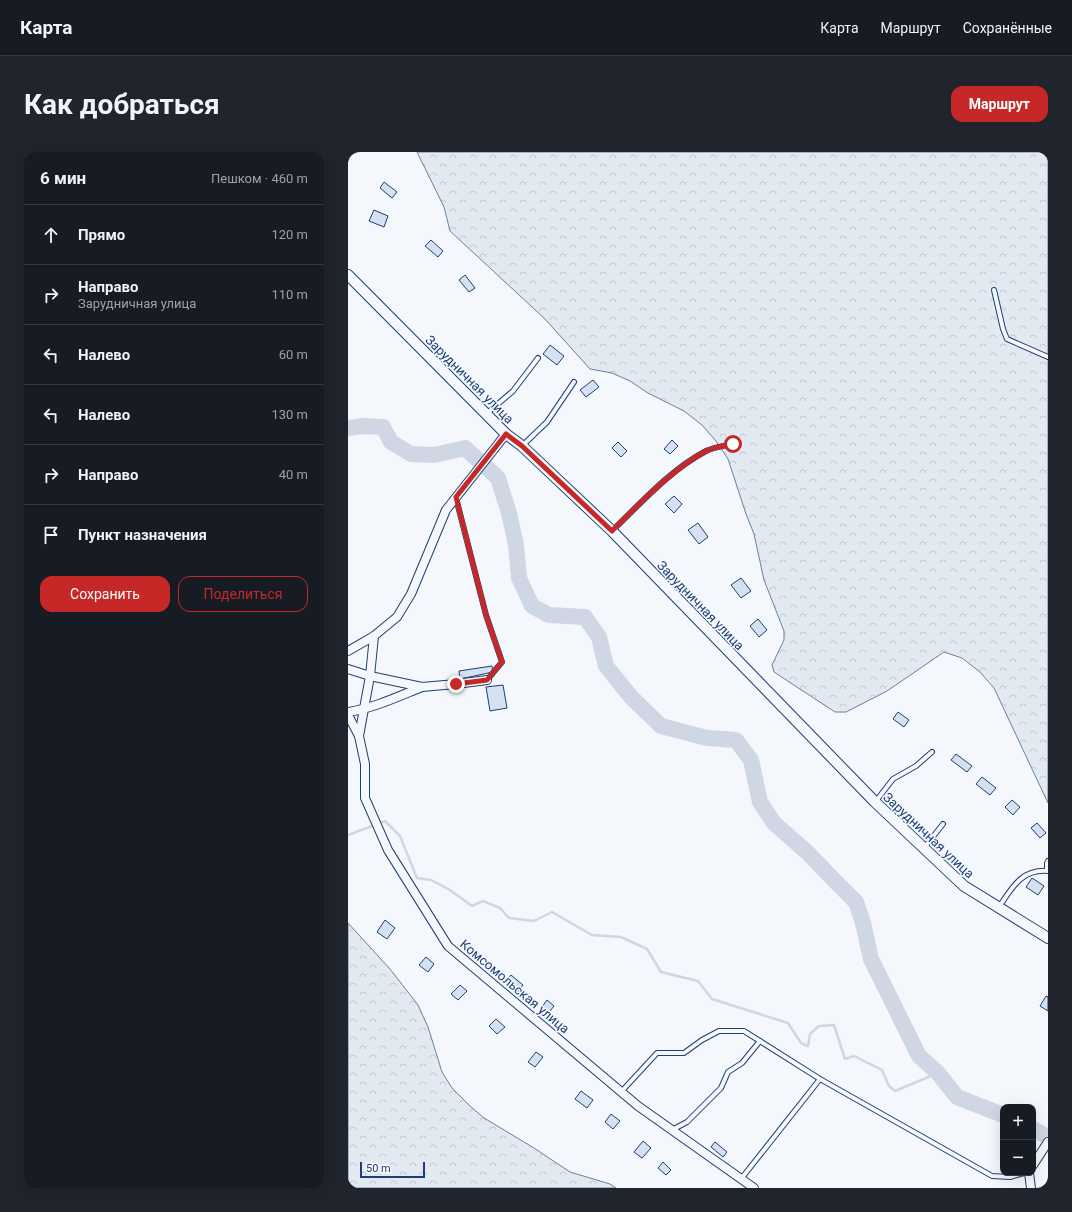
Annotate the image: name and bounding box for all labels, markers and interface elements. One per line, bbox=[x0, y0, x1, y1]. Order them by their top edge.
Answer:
text: Карта bbox=[20, 16, 72, 39]
text: Карта bbox=[820, 20, 859, 36]
text: Маршрут bbox=[881, 20, 941, 36]
text: Сохранённые bbox=[963, 20, 1052, 36]
button: Маршрут bbox=[951, 86, 1048, 122]
text: Как добраться bbox=[24, 88, 220, 121]
text: 6 мин bbox=[40, 168, 86, 188]
text: Пешком · 460 m bbox=[211, 171, 308, 186]
icon: ahead bbox=[40, 224, 62, 246]
text: Прямо bbox=[78, 226, 125, 244]
text: 120 m bbox=[271, 227, 308, 242]
text: Направо bbox=[78, 278, 139, 296]
icon: right bbox=[40, 284, 62, 306]
text: 110 m bbox=[271, 287, 308, 302]
text: Зарудничная улица bbox=[78, 296, 196, 311]
street label: Зарудничная улица bbox=[422, 332, 517, 427]
icon: left bbox=[40, 344, 62, 366]
text: Налево bbox=[78, 346, 130, 364]
text: 60 m bbox=[279, 347, 308, 362]
icon: left bbox=[40, 404, 62, 426]
text: Налево bbox=[78, 406, 130, 424]
text: 130 m bbox=[271, 407, 308, 422]
route start bbox=[724, 435, 742, 453]
icon: right bbox=[40, 464, 62, 486]
text: Направо bbox=[78, 466, 139, 484]
text: 40 m bbox=[279, 467, 308, 482]
icon: arrive bbox=[40, 524, 62, 546]
text: Пункт назначения bbox=[78, 526, 207, 544]
street label: Зарудничная улица bbox=[654, 558, 747, 653]
button: Сохранить bbox=[40, 576, 170, 612]
button: Поделиться bbox=[178, 576, 308, 612]
route end bbox=[447, 675, 465, 693]
street label: Зарудничная улица bbox=[880, 790, 977, 881]
street label: Комсомольская улица bbox=[457, 936, 572, 1036]
map controls bbox=[1000, 1104, 1036, 1176]
button: + bbox=[1000, 1104, 1036, 1140]
button: − bbox=[1000, 1140, 1036, 1176]
scale bar bbox=[360, 1160, 425, 1179]
text: 50 m bbox=[366, 1162, 391, 1175]

